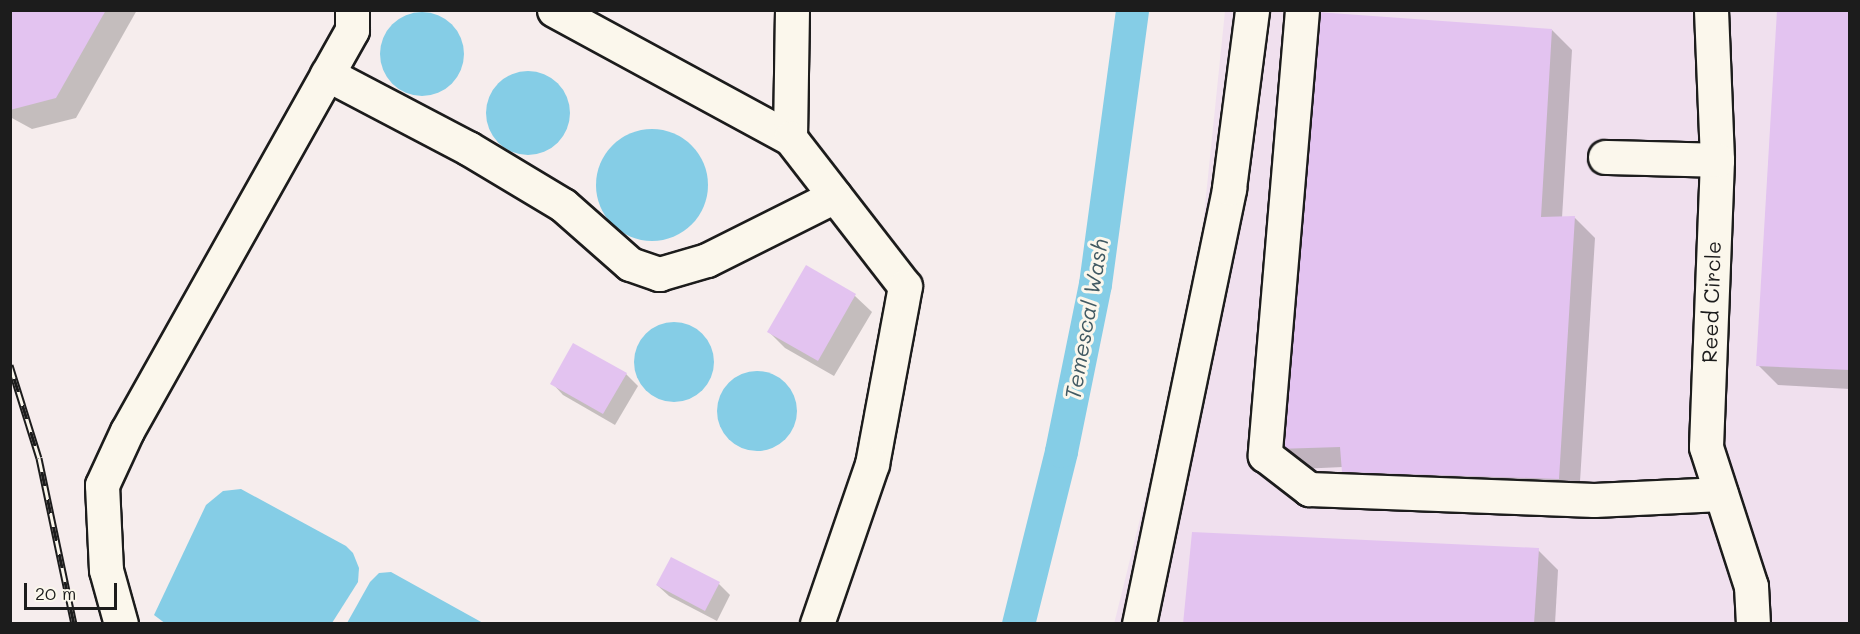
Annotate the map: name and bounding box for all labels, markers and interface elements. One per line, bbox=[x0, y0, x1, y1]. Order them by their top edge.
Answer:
water label: Temescal Wash bbox=[1059, 236, 1113, 402]
street label: Reed Circle bbox=[1696, 241, 1726, 363]
scale bar bbox=[27, 571, 120, 609]
text: 20 m bbox=[35, 581, 76, 605]

